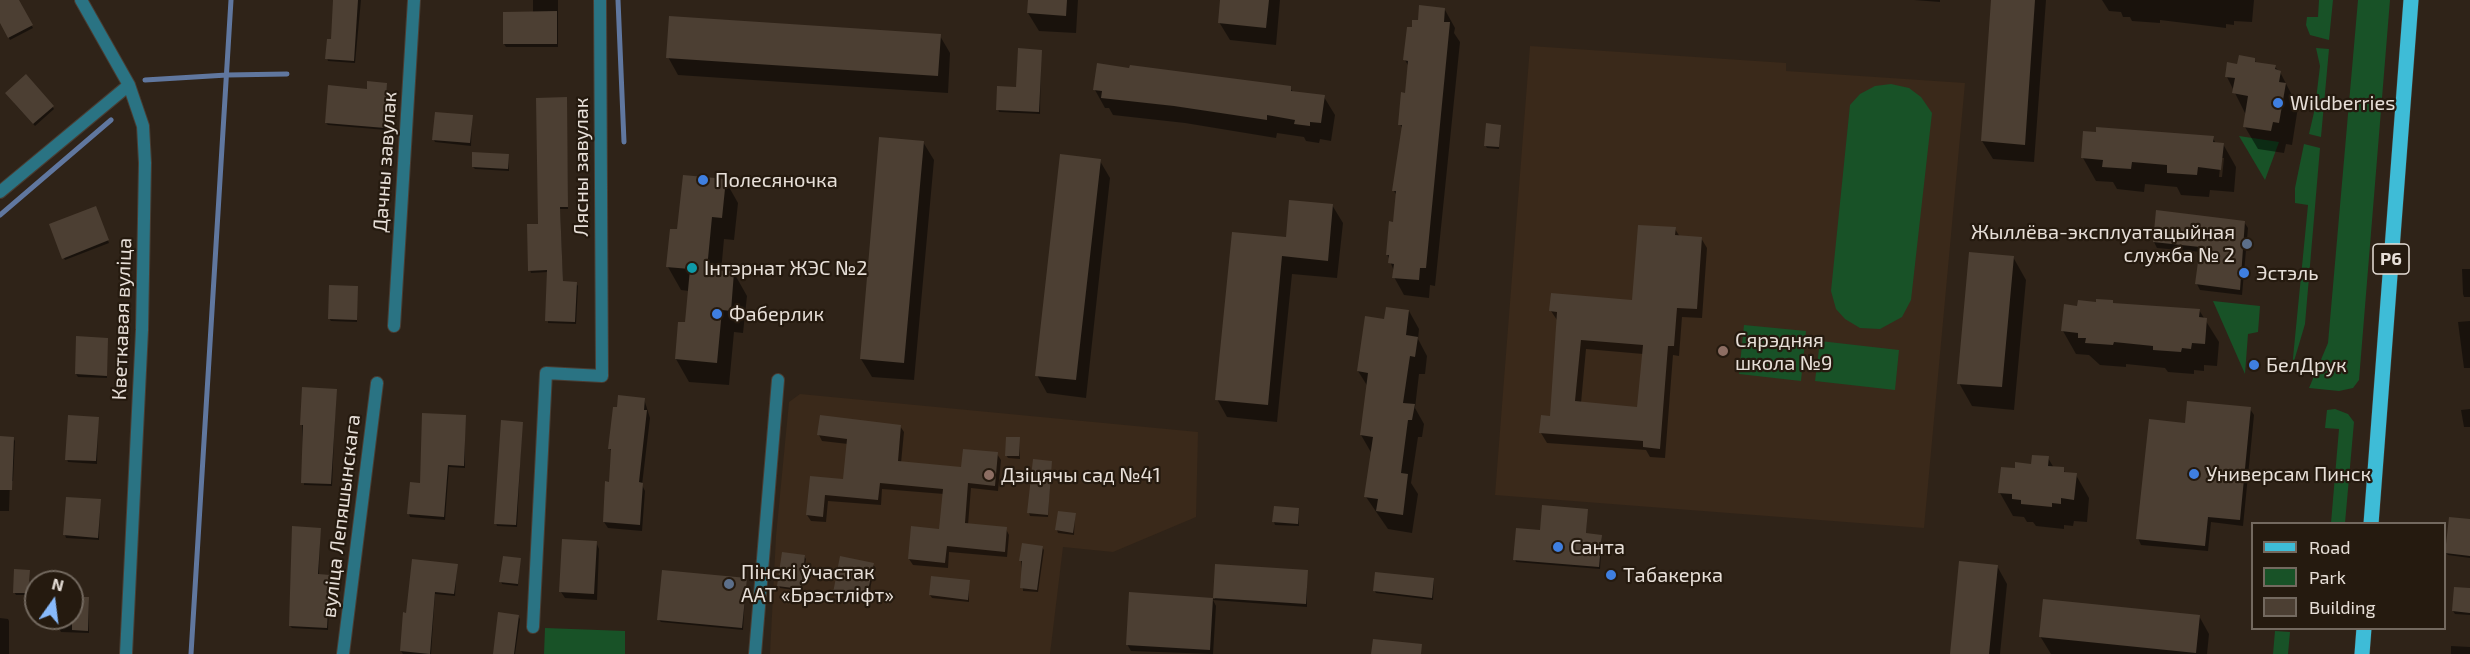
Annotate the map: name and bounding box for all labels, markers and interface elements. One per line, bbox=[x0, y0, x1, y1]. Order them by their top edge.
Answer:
street label: Дачны завулак bbox=[368, 91, 402, 233]
place label: Wildberries bbox=[2290, 91, 2395, 115]
marker: Wildberries bbox=[2271, 96, 2285, 110]
street label: Лясны завулак bbox=[569, 97, 593, 237]
place label: Полесяночка bbox=[715, 168, 838, 192]
marker: Полесяночка bbox=[696, 173, 710, 187]
place label: Жыллёва-эксплуатацыйная служба № 2 bbox=[1971, 220, 2235, 267]
street label: Кветкавая вуліца bbox=[107, 237, 137, 401]
marker: Жыллёва-эксплуатацыйная служба № 2 bbox=[2240, 237, 2254, 251]
road number: Р6 bbox=[2373, 244, 2409, 274]
place label: Інтэрнат ЖЭС №2 bbox=[704, 256, 868, 280]
marker: Інтэрнат ЖЭС №2 bbox=[685, 261, 699, 275]
place label: Эстэль bbox=[2256, 261, 2319, 285]
marker: Эстэль bbox=[2237, 266, 2251, 280]
place label: Фаберлик bbox=[729, 302, 824, 326]
marker: Фаберлик bbox=[710, 307, 724, 321]
place label: Сярэдняя школа №9 bbox=[1735, 328, 1833, 375]
marker: Сярэдняя школа №9 bbox=[1716, 344, 1730, 358]
place label: БелДрук bbox=[2266, 353, 2347, 377]
marker: БелДрук bbox=[2247, 358, 2261, 372]
street label: вуліца Лепяшынскага bbox=[317, 413, 365, 619]
place label: Универсам Пинск bbox=[2206, 462, 2371, 486]
place label: Дзіцячы сад №41 bbox=[1001, 463, 1161, 487]
marker: Универсам Пинск bbox=[2187, 467, 2201, 481]
marker: Дзіцячы сад №41 bbox=[982, 468, 996, 482]
legend bbox=[2251, 522, 2446, 630]
place label: Санта bbox=[1570, 535, 1625, 559]
text: Road bbox=[2309, 536, 2350, 558]
marker: Санта bbox=[1551, 540, 1565, 554]
place label: Пінскі ўчастак ААТ «Брэстліфт» bbox=[741, 560, 894, 607]
place label: Табакерка bbox=[1623, 563, 1723, 587]
text: Park bbox=[2309, 566, 2346, 588]
marker: Табакерка bbox=[1604, 568, 1618, 582]
north arrow bbox=[24, 570, 84, 630]
text: N bbox=[50, 573, 66, 595]
marker: Пінскі ўчастак ААТ «Брэстліфт» bbox=[722, 577, 736, 591]
text: Building bbox=[2309, 596, 2376, 618]

